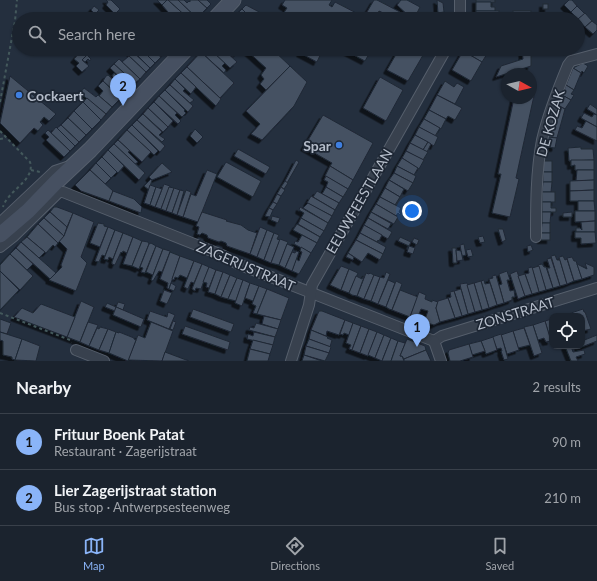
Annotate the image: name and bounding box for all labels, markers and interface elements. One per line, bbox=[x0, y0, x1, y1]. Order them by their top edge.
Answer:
search box bbox=[12, 12, 585, 56]
icon: search bbox=[26, 23, 48, 45]
text: Search here bbox=[58, 25, 135, 43]
north arrow bbox=[501, 68, 537, 104]
pin: 2 bbox=[110, 73, 136, 106]
place label: Cockaert bbox=[27, 87, 84, 104]
street label: DE KOZAK bbox=[532, 87, 568, 159]
marker: Cockaert bbox=[14, 90, 24, 100]
place label: Spar bbox=[303, 137, 332, 154]
marker: Spar bbox=[334, 140, 344, 150]
street label: EEUWFEESTLAAN bbox=[322, 146, 396, 256]
your location bbox=[402, 201, 422, 221]
street label: ZAGERIJSTRAAT bbox=[194, 238, 299, 295]
street label: ZONSTRAAT bbox=[474, 293, 557, 333]
map controls bbox=[549, 313, 585, 349]
button: locate bbox=[549, 313, 585, 349]
pin: 1 bbox=[404, 314, 430, 347]
text: Nearby bbox=[16, 377, 71, 398]
text: 2 results bbox=[533, 379, 581, 395]
text: Frituur Boenk Patat bbox=[54, 425, 184, 443]
text: 1 bbox=[25, 434, 33, 450]
text: 90 m bbox=[552, 434, 581, 450]
text: Restaurant · Zagerijstraat bbox=[54, 443, 197, 459]
text: Lier Zagerijstraat station bbox=[54, 481, 217, 499]
text: 2 bbox=[25, 490, 33, 506]
text: 210 m bbox=[544, 490, 581, 506]
text: Bus stop · Antwerpsesteenweg bbox=[54, 499, 230, 515]
tab: Map bbox=[83, 535, 105, 572]
tab: Directions bbox=[270, 535, 320, 572]
tab: Saved bbox=[485, 535, 514, 572]

